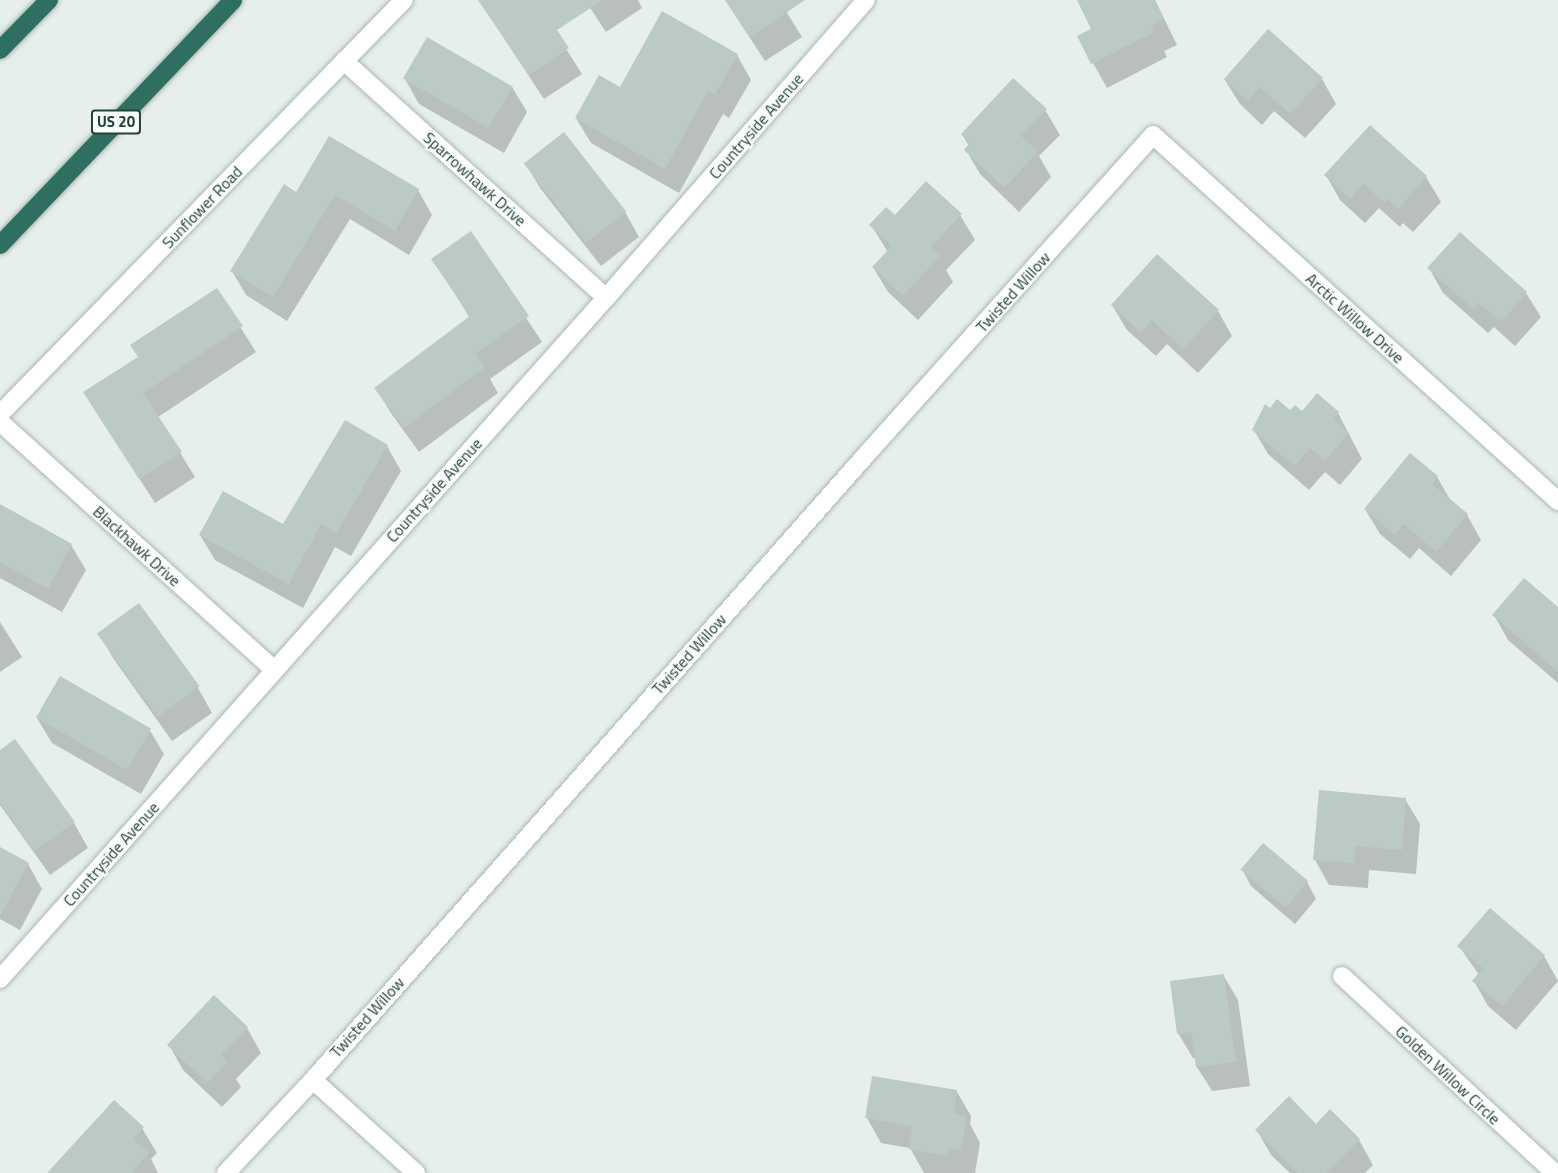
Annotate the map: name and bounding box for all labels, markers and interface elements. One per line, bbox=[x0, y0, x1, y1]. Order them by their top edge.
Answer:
street label: Countryside Avenue bbox=[705, 69, 807, 183]
road number: US 20 bbox=[90, 110, 142, 134]
street label: Sparrowhawk Drive bbox=[420, 128, 530, 230]
street label: Sunflower Road bbox=[158, 162, 246, 252]
street label: Twisted Willow bbox=[972, 248, 1054, 336]
street label: Arctic Willow Drive bbox=[1302, 269, 1408, 367]
street label: Countryside Avenue bbox=[382, 434, 486, 546]
street label: Blackhawk Drive bbox=[89, 502, 185, 590]
street label: Twisted Willow bbox=[648, 610, 730, 698]
street label: Countryside Avenue bbox=[59, 798, 163, 910]
street label: Twisted Willow bbox=[326, 973, 408, 1061]
street label: Golden Willow Circle bbox=[1392, 1022, 1504, 1128]

